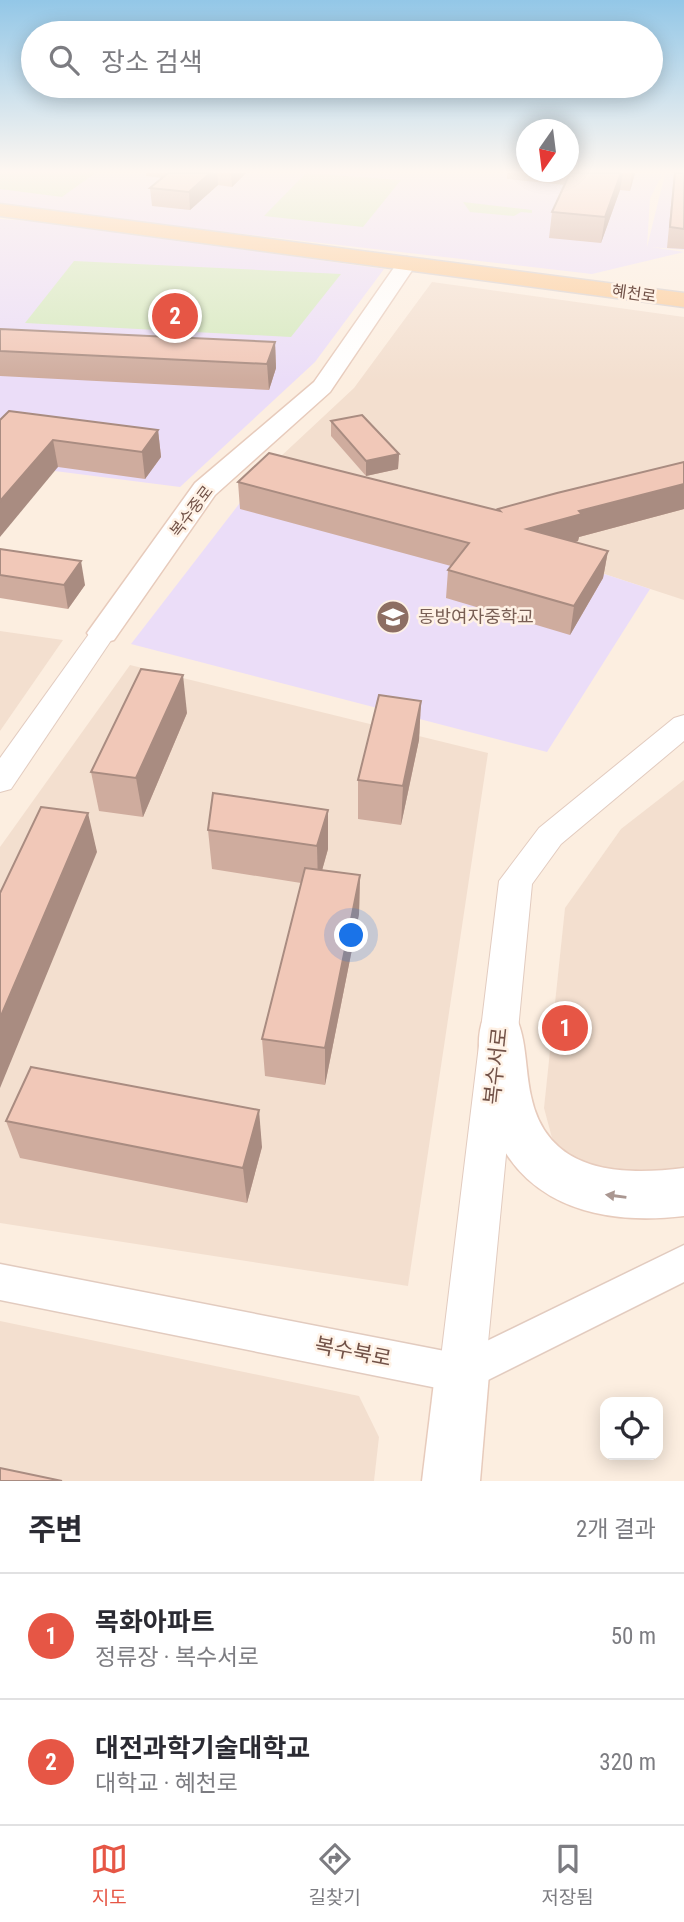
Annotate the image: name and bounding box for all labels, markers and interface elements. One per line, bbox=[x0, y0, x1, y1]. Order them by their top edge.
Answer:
search box bbox=[21, 21, 663, 98]
icon: search bbox=[45, 41, 83, 79]
text: 장소 검색 bbox=[101, 47, 203, 77]
north arrow bbox=[516, 119, 579, 182]
street label: 혜천로 bbox=[611, 281, 657, 306]
pin: 2 bbox=[152, 290, 198, 342]
street label: 복수중로 bbox=[166, 482, 217, 541]
school or university icon: 동방여자중학교 bbox=[374, 598, 412, 636]
place label: 동방여자중학교 bbox=[418, 606, 534, 627]
your location bbox=[334, 918, 368, 952]
pin: 1 bbox=[542, 1002, 588, 1054]
street label: 복수서로 bbox=[480, 1026, 512, 1106]
one-way arrow bbox=[605, 1190, 627, 1201]
street label: 복수북로 bbox=[313, 1333, 393, 1371]
map controls bbox=[600, 1397, 663, 1460]
button: locate bbox=[600, 1397, 663, 1460]
text: 주변 bbox=[28, 1512, 83, 1547]
text: 2개 결과 bbox=[576, 1516, 656, 1543]
text: 목화아파트 bbox=[95, 1607, 215, 1637]
text: 1 bbox=[45, 1623, 57, 1650]
text: 50 m bbox=[611, 1623, 656, 1650]
text: 정류장 · 복수서로 bbox=[95, 1644, 259, 1671]
text: 대전과학기술대학교 bbox=[95, 1733, 310, 1763]
text: 2 bbox=[45, 1749, 57, 1776]
text: 320 m bbox=[599, 1749, 656, 1776]
text: 대학교 · 혜천로 bbox=[95, 1770, 238, 1797]
tab: 지도 bbox=[90, 1840, 128, 1909]
tab: 길찾기 bbox=[309, 1840, 361, 1909]
tab: 저장됨 bbox=[541, 1840, 594, 1909]

